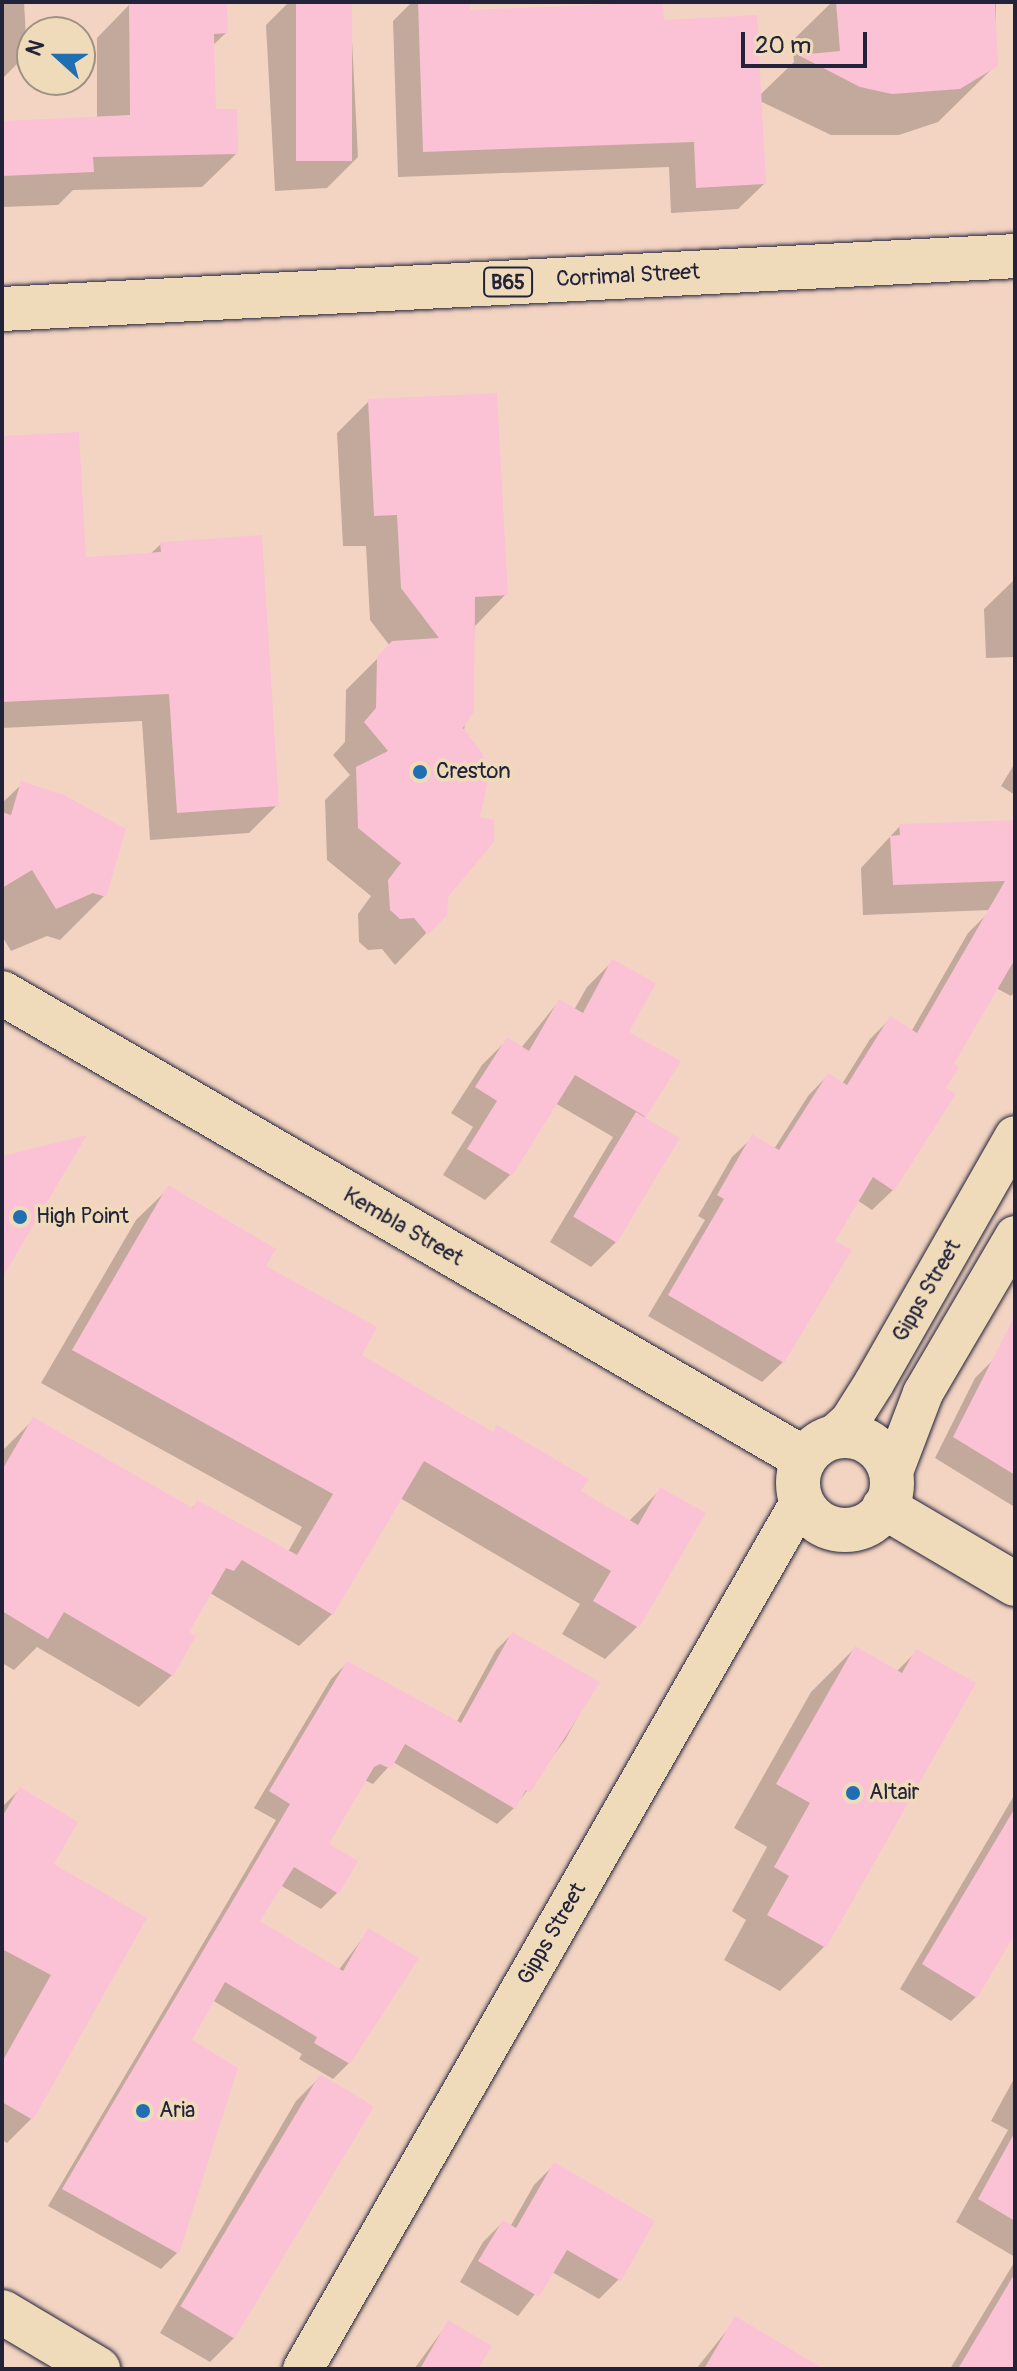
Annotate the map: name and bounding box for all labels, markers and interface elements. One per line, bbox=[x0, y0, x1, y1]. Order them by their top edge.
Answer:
north arrow bbox=[16, 16, 96, 96]
scale bar bbox=[745, 16, 871, 66]
text: 20 m bbox=[755, 31, 811, 60]
text: N bbox=[20, 36, 51, 60]
street label: Corrimal Street bbox=[555, 259, 701, 293]
road number: B65 bbox=[482, 266, 534, 298]
place label: Creston bbox=[436, 759, 511, 785]
marker: Creston bbox=[411, 763, 429, 781]
street label: Kembla Street bbox=[338, 1182, 468, 1272]
place label: High Point bbox=[36, 1204, 129, 1230]
marker: High Point bbox=[11, 1208, 29, 1226]
street label: Gipps Street bbox=[887, 1235, 967, 1347]
place label: Altair bbox=[869, 1780, 919, 1806]
marker: Altair bbox=[844, 1784, 862, 1802]
street label: Gipps Street bbox=[512, 1878, 592, 1990]
place label: Aria bbox=[159, 2098, 195, 2124]
marker: Aria bbox=[134, 2102, 152, 2120]

